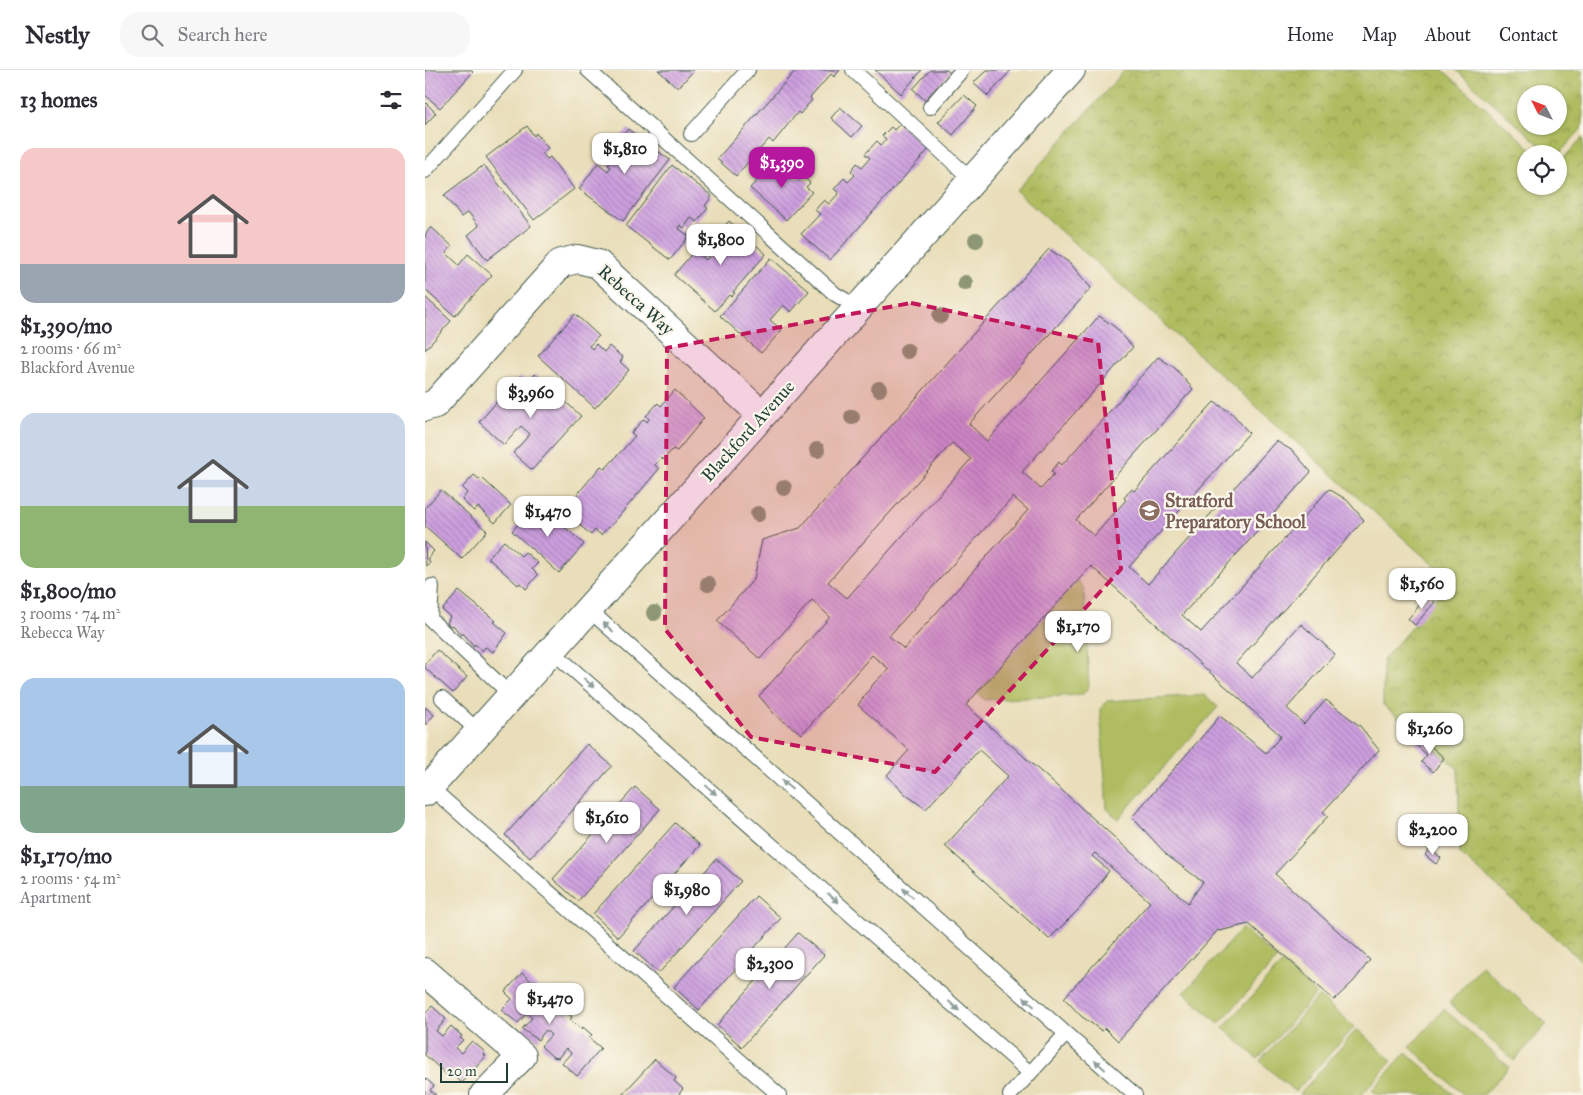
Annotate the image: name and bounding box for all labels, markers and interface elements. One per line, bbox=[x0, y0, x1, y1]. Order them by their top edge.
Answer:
search box bbox=[120, 12, 470, 57]
text: Nestly bbox=[25, 20, 90, 50]
icon: search bbox=[138, 21, 166, 49]
text: Search here bbox=[178, 23, 267, 46]
text: Home bbox=[1287, 24, 1334, 46]
text: Map bbox=[1362, 24, 1397, 46]
text: About bbox=[1425, 24, 1471, 46]
text: Contact bbox=[1499, 24, 1558, 46]
north arrow bbox=[1517, 85, 1567, 135]
map controls bbox=[1517, 85, 1567, 195]
icon: filters bbox=[377, 86, 405, 114]
text: 13 homes bbox=[20, 87, 97, 113]
pin: $1,810 bbox=[584, 132, 666, 175]
text: $1,810 bbox=[603, 139, 647, 158]
button: locate bbox=[1517, 145, 1567, 195]
pin: $1,390 bbox=[741, 146, 823, 189]
text: $1,390 bbox=[760, 153, 804, 172]
icon: home bbox=[168, 181, 258, 271]
pin: $1,800 bbox=[680, 224, 762, 266]
text: $1,800 bbox=[697, 230, 745, 249]
street label: Rebecca Way bbox=[593, 260, 679, 340]
text: $1,390/mo bbox=[20, 313, 112, 339]
text: 2 rooms · 66 m² bbox=[20, 339, 121, 358]
text: Blackford Avenue bbox=[20, 358, 135, 377]
pin: $3,960 bbox=[490, 376, 572, 419]
street label: Blackford Avenue bbox=[697, 376, 799, 486]
text: $3,960 bbox=[508, 383, 554, 402]
icon: home bbox=[168, 446, 258, 536]
place label: Stratford Preparatory School bbox=[1165, 490, 1307, 534]
pin: $1,470 bbox=[507, 496, 589, 538]
school or university icon: Stratford Preparatory School bbox=[1137, 499, 1161, 523]
text: $1,470 bbox=[525, 502, 571, 521]
pin: $1,560 bbox=[1381, 568, 1463, 610]
text: $1,560 bbox=[1400, 574, 1444, 593]
text: $1,800/mo bbox=[20, 578, 116, 604]
text: 3 rooms · 74 m² bbox=[20, 604, 120, 623]
pin: $1,170 bbox=[1037, 610, 1119, 653]
text: $1,170 bbox=[1056, 617, 1100, 636]
one-way arrow bbox=[602, 622, 614, 633]
text: Rebecca Way bbox=[20, 623, 104, 642]
one-way arrow bbox=[582, 677, 594, 689]
icon: home bbox=[168, 711, 258, 801]
pin: $1,260 bbox=[1389, 712, 1471, 755]
text: $1,260 bbox=[1407, 719, 1453, 738]
one-way arrow bbox=[780, 780, 793, 791]
one-way arrow bbox=[704, 785, 717, 796]
pin: $1,610 bbox=[566, 802, 648, 844]
text: $1,610 bbox=[585, 808, 629, 827]
pin: $2,200 bbox=[1392, 814, 1474, 856]
text: $2,200 bbox=[1409, 820, 1457, 839]
text: $1,170/mo bbox=[20, 843, 112, 869]
text: 2 rooms · 54 m² bbox=[20, 869, 121, 888]
pin: $1,980 bbox=[646, 874, 728, 916]
text: $1,980 bbox=[664, 880, 710, 899]
one-way arrow bbox=[903, 887, 915, 899]
text: Apartment bbox=[20, 888, 92, 907]
one-way arrow bbox=[826, 892, 838, 904]
pin: $2,300 bbox=[729, 948, 811, 990]
text: $2,300 bbox=[747, 954, 793, 973]
pin: $1,470 bbox=[509, 982, 591, 1025]
text: $1,470 bbox=[527, 989, 573, 1008]
one-way arrow bbox=[1023, 996, 1036, 1007]
one-way arrow bbox=[947, 1001, 960, 1012]
one-way arrow bbox=[1094, 1059, 1107, 1070]
scale bar bbox=[440, 1060, 507, 1083]
text: 20 m bbox=[447, 1063, 477, 1080]

